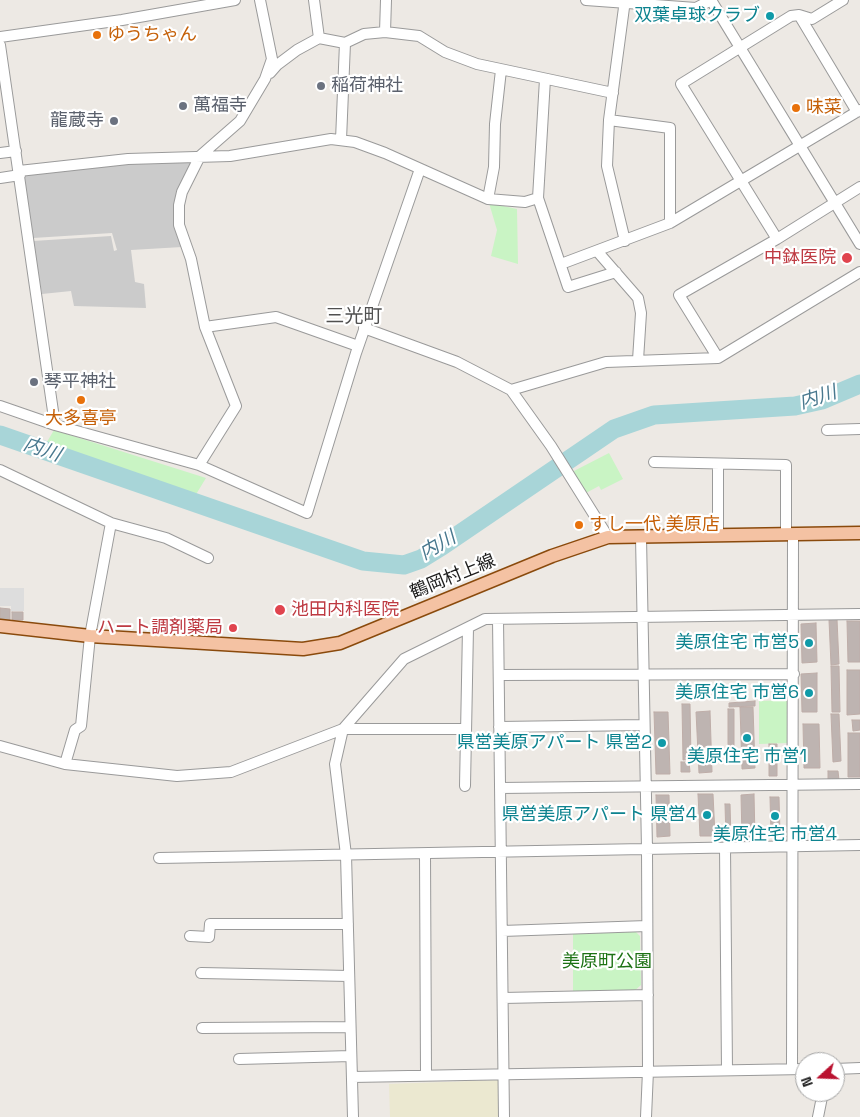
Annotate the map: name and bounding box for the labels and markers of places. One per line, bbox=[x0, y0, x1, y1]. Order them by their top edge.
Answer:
place label: 双葉卓球クラブ bbox=[634, 5, 760, 27]
marker: 双葉卓球クラブ bbox=[764, 10, 776, 22]
place label: ゆうちゃん bbox=[107, 24, 197, 46]
marker: ゆうちゃん bbox=[91, 29, 103, 41]
place label: 稲荷神社 bbox=[331, 75, 403, 97]
marker: 稲荷神社 bbox=[315, 80, 327, 92]
place label: 萬福寺 bbox=[193, 95, 247, 117]
place label: 味菜 bbox=[806, 97, 842, 119]
marker: 萬福寺 bbox=[177, 100, 189, 112]
marker: 味菜 bbox=[790, 102, 802, 114]
place label: 龍蔵寺 bbox=[50, 110, 104, 132]
marker: 龍蔵寺 bbox=[108, 115, 120, 127]
place label: 中鉢医院 bbox=[764, 247, 836, 269]
marker: 中鉢医院 bbox=[840, 251, 854, 265]
place label: 琴平神社 bbox=[44, 371, 116, 393]
marker: 琴平神社 bbox=[28, 376, 40, 388]
marker: 大多喜亭 bbox=[75, 394, 87, 406]
place label: 大多喜亭 bbox=[45, 408, 117, 430]
place label: すし一代 美原店 bbox=[589, 514, 720, 536]
marker: すし一代 美原店 bbox=[573, 519, 585, 531]
place label: 池田内科医院 bbox=[291, 599, 399, 621]
marker: 池田内科医院 bbox=[273, 603, 287, 617]
place label: ハート調剤薬局 bbox=[97, 617, 223, 639]
marker: ハート調剤薬局 bbox=[227, 622, 239, 634]
place label: 美原住宅 市営5 bbox=[676, 632, 799, 654]
marker: 美原住宅 市営5 bbox=[803, 637, 815, 649]
place label: 美原住宅 市営6 bbox=[675, 682, 799, 704]
marker: 美原住宅 市営6 bbox=[803, 687, 815, 699]
place label: 県営美原アパート 県営2 bbox=[457, 732, 652, 754]
marker: 美原住宅 市営1 bbox=[741, 732, 753, 744]
marker: 県営美原アパート 県営2 bbox=[656, 737, 668, 749]
place label: 美原住宅 市営1 bbox=[687, 746, 807, 768]
place label: 県営美原アパート 県営4 bbox=[501, 804, 697, 826]
marker: 県営美原アパート 県営4 bbox=[701, 809, 713, 821]
marker: 美原住宅 市営4 bbox=[769, 810, 781, 822]
place label: 美原住宅 市営4 bbox=[713, 824, 837, 846]

